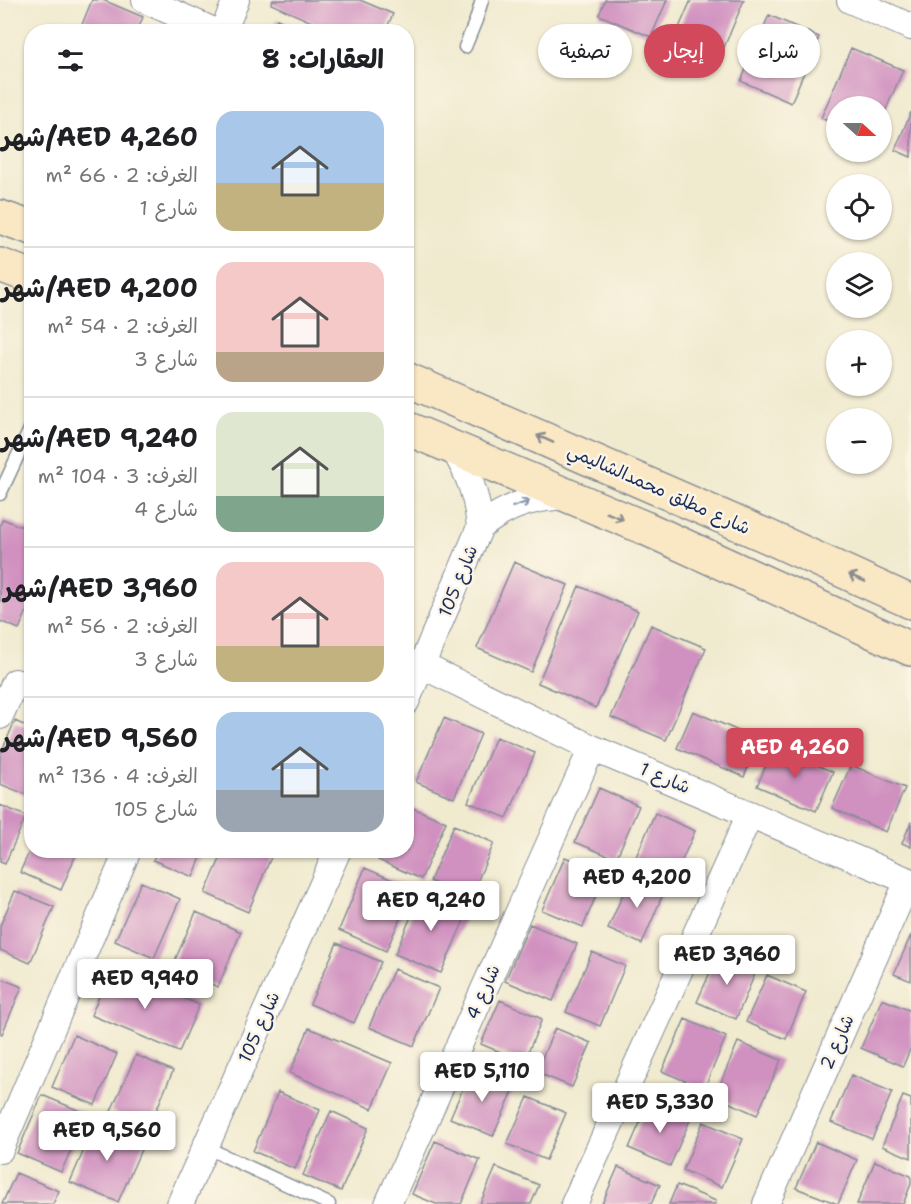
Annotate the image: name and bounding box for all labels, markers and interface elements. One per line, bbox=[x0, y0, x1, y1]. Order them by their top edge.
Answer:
chip: تصفية bbox=[538, 24, 632, 78]
chip: إيجار bbox=[644, 24, 725, 78]
chip: شراء bbox=[737, 24, 820, 78]
text: العقارات: 8 bbox=[262, 41, 384, 76]
icon: filters bbox=[54, 44, 87, 77]
north arrow bbox=[826, 96, 892, 162]
map controls bbox=[826, 96, 892, 474]
text: AED 4,260/شهر bbox=[2, 119, 198, 154]
icon: home bbox=[264, 135, 336, 207]
text: الغرف: 2 · 66 m² bbox=[45, 162, 198, 188]
button: locate bbox=[826, 174, 892, 240]
text: شارع 1 bbox=[140, 195, 198, 221]
button: layers bbox=[826, 252, 892, 318]
text: AED 4,200/شهر bbox=[2, 270, 198, 305]
icon: home bbox=[264, 286, 336, 358]
text: الغرف: 2 · 54 m² bbox=[47, 313, 198, 339]
button: + bbox=[826, 330, 892, 396]
text: شارع 3 bbox=[134, 346, 198, 372]
button: − bbox=[826, 408, 892, 474]
text: AED 9,240/شهر bbox=[1, 420, 198, 455]
one-way arrow bbox=[536, 433, 554, 444]
icon: home bbox=[264, 436, 336, 508]
street label: شارع مطلق محمدالشاليمي bbox=[562, 438, 754, 544]
text: الغرف: 3 · 104 m² bbox=[38, 463, 198, 489]
text: شارع 4 bbox=[134, 496, 198, 522]
one-way arrow bbox=[511, 497, 530, 508]
one-way arrow bbox=[606, 511, 624, 522]
street label: شارع 105 bbox=[433, 541, 483, 621]
text: AED 3,960/شهر bbox=[4, 570, 198, 605]
one-way arrow bbox=[849, 572, 867, 584]
icon: home bbox=[264, 586, 336, 658]
text: الغرف: 2 · 56 m² bbox=[47, 613, 198, 639]
text: شارع 3 bbox=[134, 646, 198, 672]
text: AED 9,560/شهر bbox=[2, 720, 198, 755]
pin: AED 4,260 bbox=[726, 728, 864, 779]
text: AED 4,260 bbox=[740, 734, 850, 760]
icon: home bbox=[264, 736, 336, 808]
street label: شارع 1 bbox=[636, 757, 694, 799]
text: الغرف: 4 · 136 m² bbox=[38, 763, 198, 789]
text: شارع 105 bbox=[114, 796, 198, 822]
pin: AED 4,200 bbox=[568, 858, 706, 909]
text: AED 4,200 bbox=[582, 864, 692, 890]
pin: AED 9,240 bbox=[362, 881, 500, 932]
text: AED 9,240 bbox=[376, 887, 486, 913]
pin: AED 3,960 bbox=[658, 935, 796, 986]
text: AED 3,960 bbox=[673, 941, 781, 967]
pin: AED 9,940 bbox=[76, 959, 214, 1010]
street label: شارع 4 bbox=[460, 961, 506, 1023]
text: AED 9,940 bbox=[91, 965, 199, 991]
street label: شارع 105 bbox=[233, 988, 285, 1066]
street label: شارع 2 bbox=[814, 1011, 860, 1073]
pin: AED 5,110 bbox=[413, 1052, 551, 1103]
text: AED 5,110 bbox=[434, 1058, 530, 1084]
pin: AED 5,330 bbox=[591, 1083, 729, 1134]
text: AED 5,330 bbox=[606, 1089, 714, 1115]
pin: AED 9,560 bbox=[38, 1111, 176, 1162]
text: AED 9,560 bbox=[53, 1117, 161, 1143]

